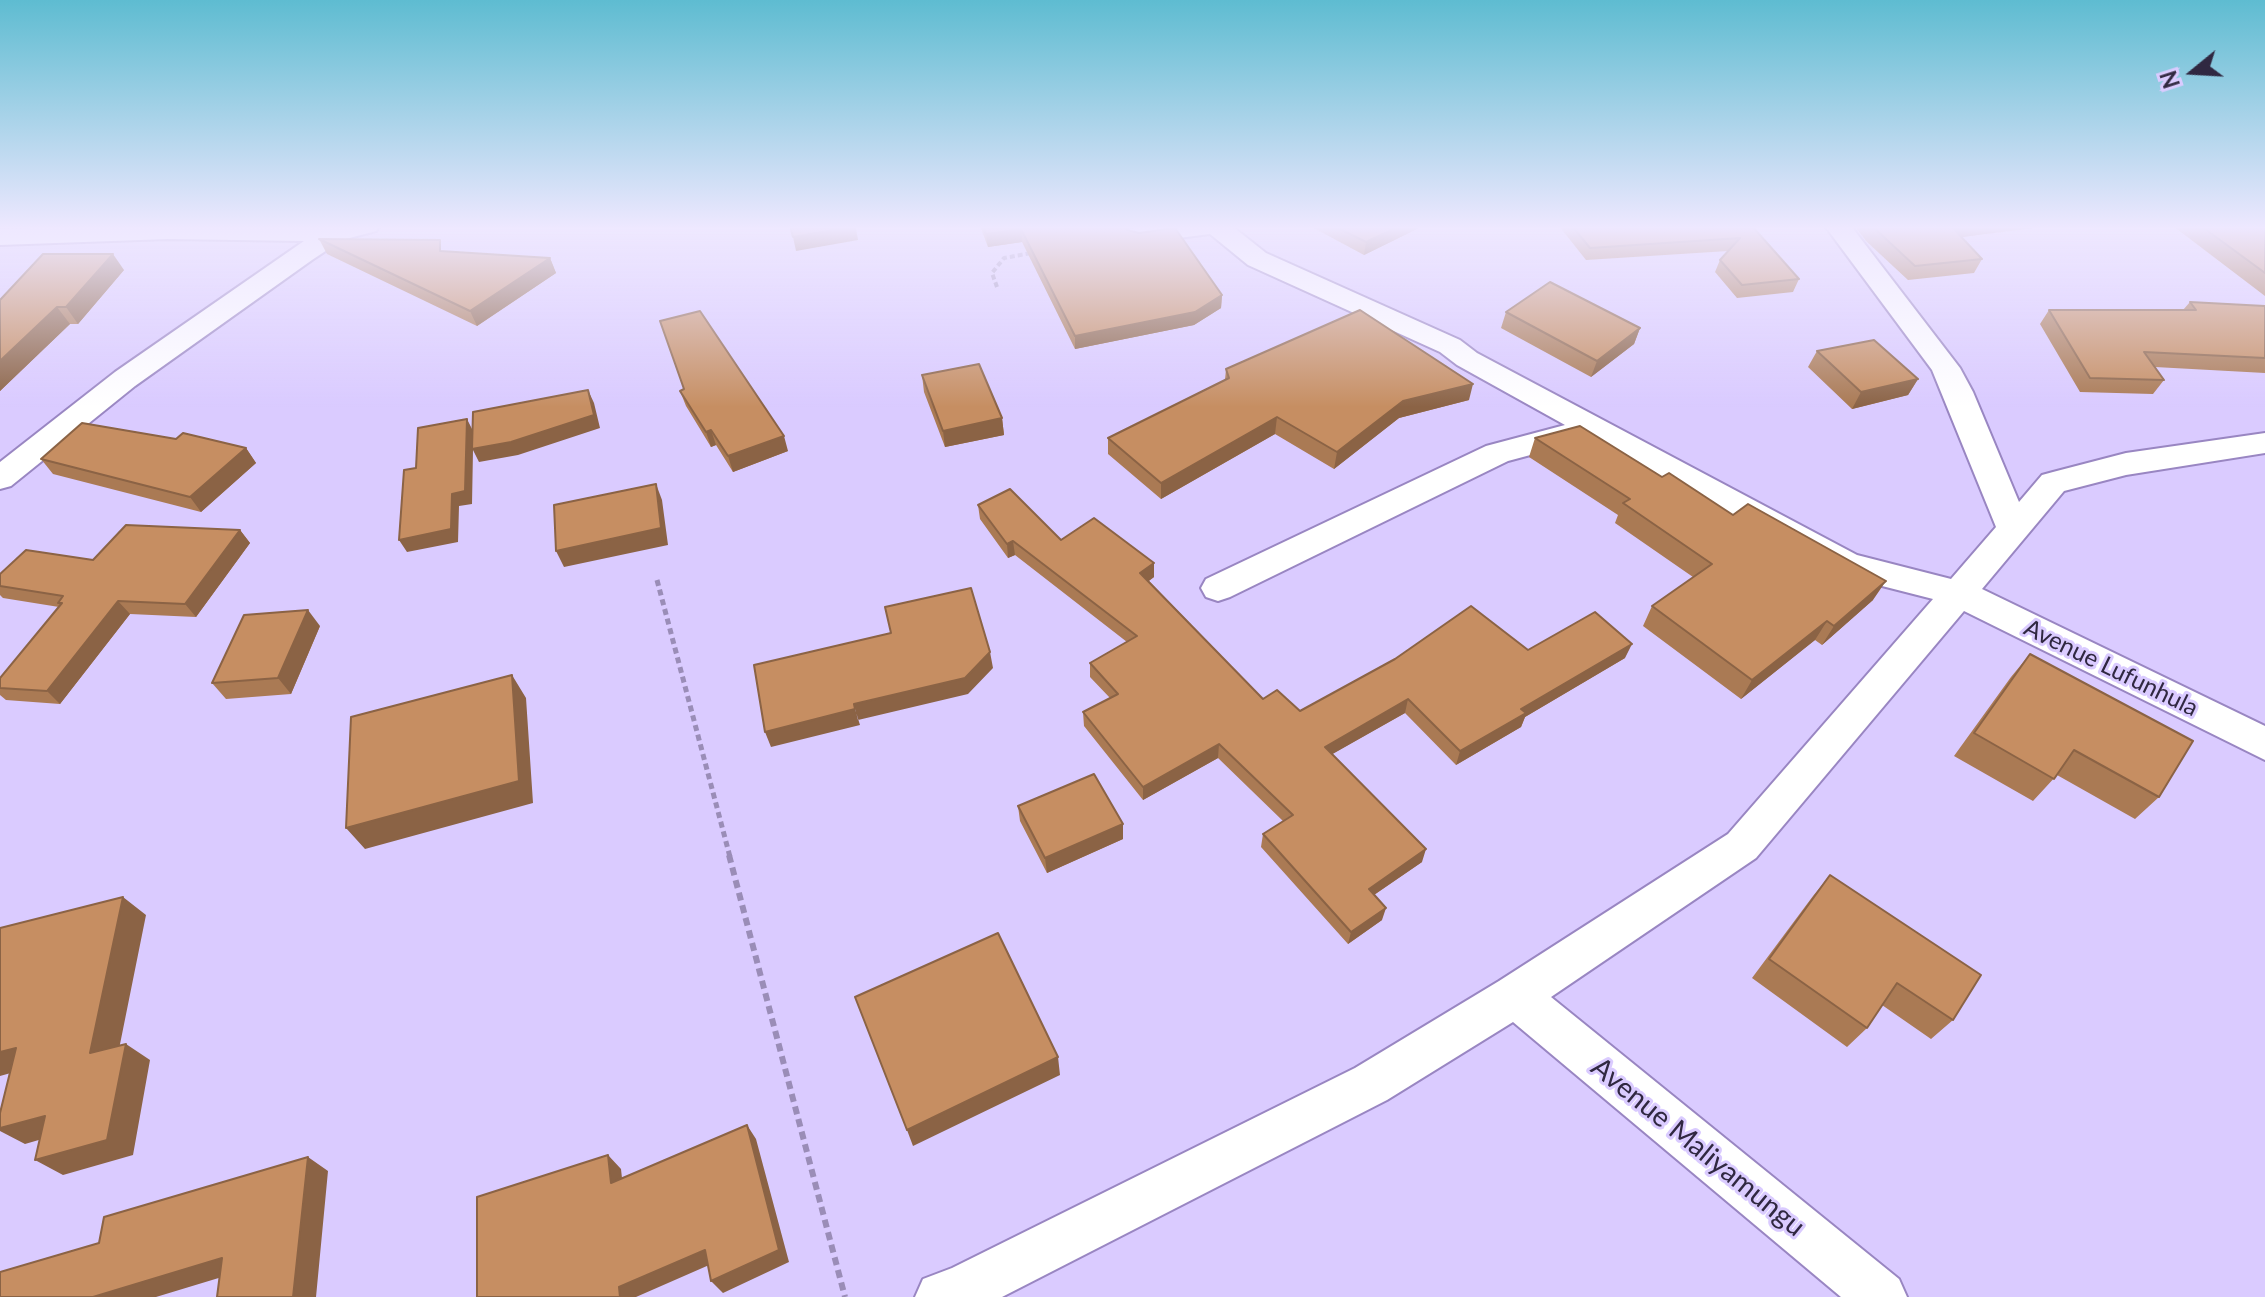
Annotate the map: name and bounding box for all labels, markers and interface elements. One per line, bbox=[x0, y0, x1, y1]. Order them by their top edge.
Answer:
north arrow bbox=[2153, 32, 2233, 112]
text: N bbox=[2154, 67, 2185, 92]
street label: Avenue Lufunhula bbox=[2019, 613, 2203, 723]
street label: Avenue Maliyamungu bbox=[1584, 1050, 1812, 1244]

